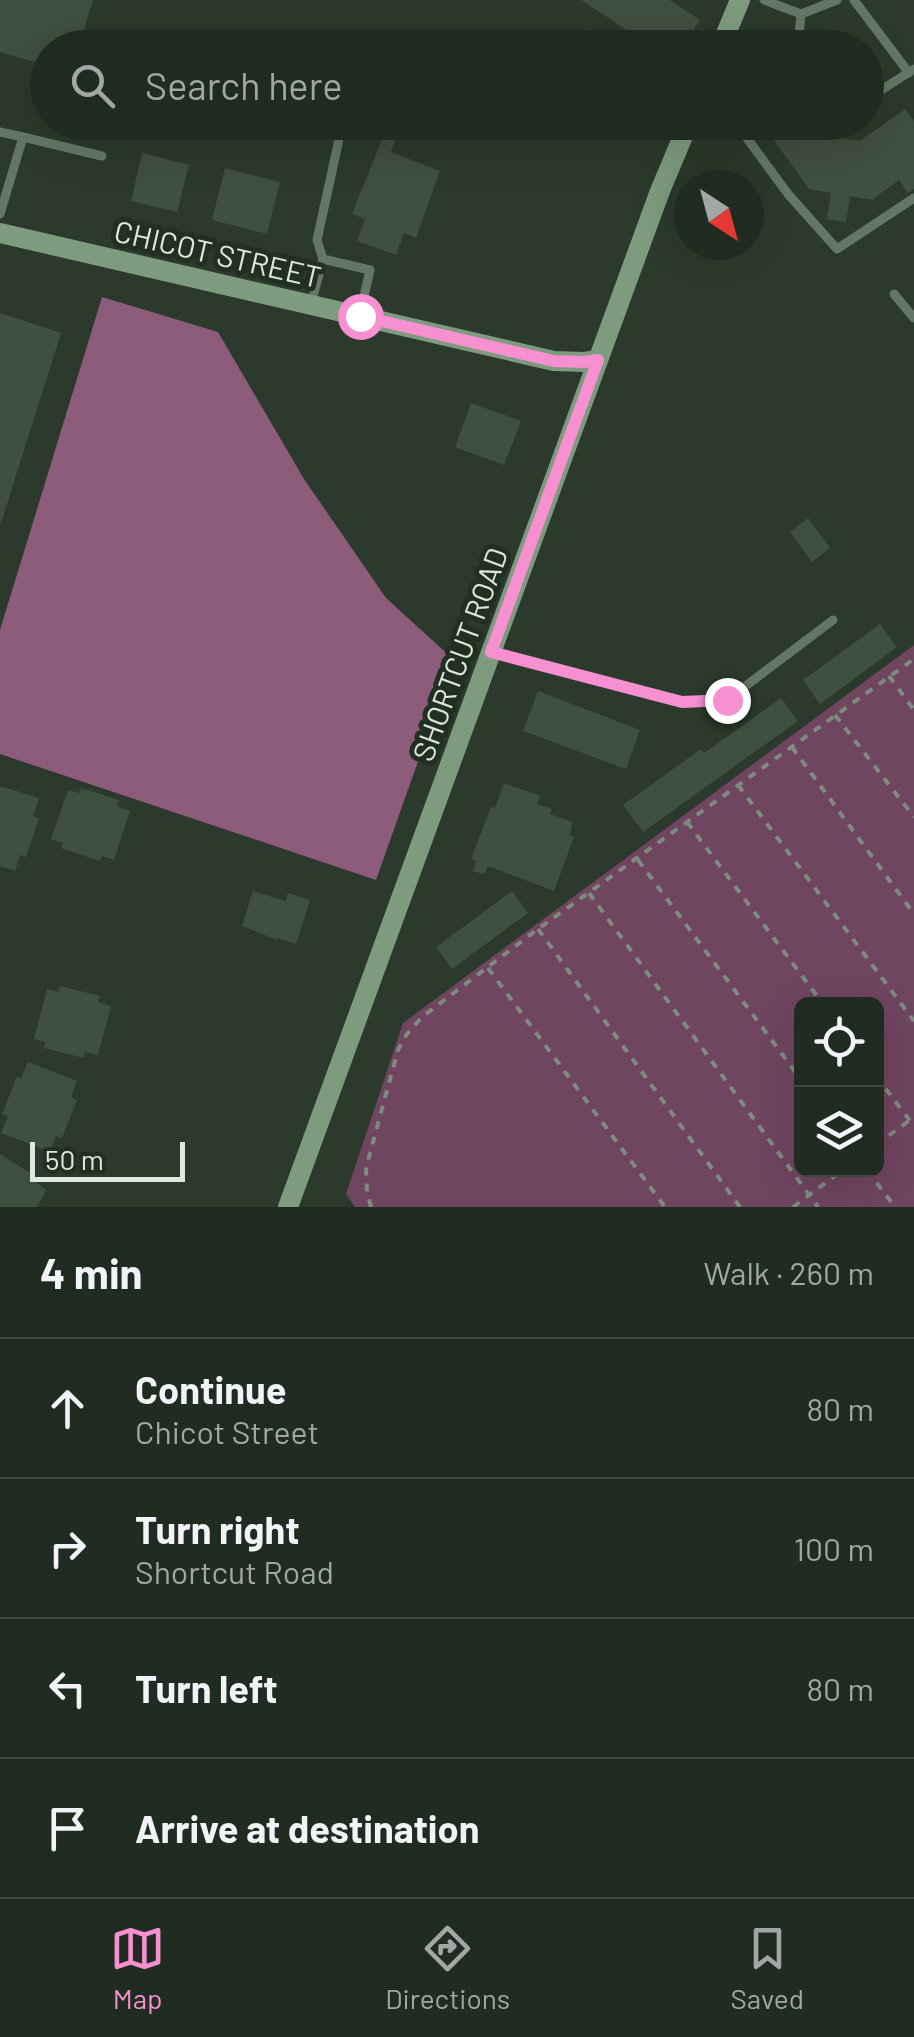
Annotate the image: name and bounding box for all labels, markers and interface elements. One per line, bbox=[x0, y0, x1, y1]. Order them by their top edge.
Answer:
search box bbox=[30, 30, 884, 140]
icon: search bbox=[65, 58, 120, 113]
text: Search here bbox=[145, 62, 343, 108]
north arrow bbox=[674, 170, 764, 260]
street label: CHICOT STREET bbox=[111, 212, 325, 294]
route start bbox=[338, 294, 384, 340]
street label: SHORTCUT ROAD bbox=[404, 542, 514, 766]
route end bbox=[705, 678, 751, 724]
map controls bbox=[794, 997, 884, 1177]
button: locate bbox=[794, 997, 884, 1087]
button: layers bbox=[794, 1087, 884, 1177]
scale bar bbox=[30, 1137, 185, 1182]
text: 50 m bbox=[45, 1142, 104, 1176]
text: 4 min bbox=[40, 1247, 143, 1297]
text: Walk · 260 m bbox=[704, 1253, 874, 1291]
text: Continue bbox=[135, 1366, 286, 1412]
icon: ahead bbox=[40, 1381, 95, 1436]
text: 80 m bbox=[806, 1389, 874, 1427]
text: Chicot Street bbox=[135, 1412, 319, 1450]
text: Turn right bbox=[135, 1506, 300, 1552]
icon: right bbox=[40, 1521, 95, 1576]
text: 100 m bbox=[794, 1529, 874, 1567]
text: Shortcut Road bbox=[135, 1552, 334, 1590]
icon: left bbox=[40, 1661, 95, 1716]
text: Turn left bbox=[135, 1665, 278, 1711]
text: 80 m bbox=[806, 1669, 874, 1707]
icon: arrive bbox=[40, 1801, 95, 1856]
text: Arrive at destination bbox=[135, 1805, 480, 1851]
tab: Map bbox=[110, 1921, 165, 2015]
tab: Directions bbox=[385, 1921, 510, 2015]
tab: Saved bbox=[730, 1921, 804, 2015]

